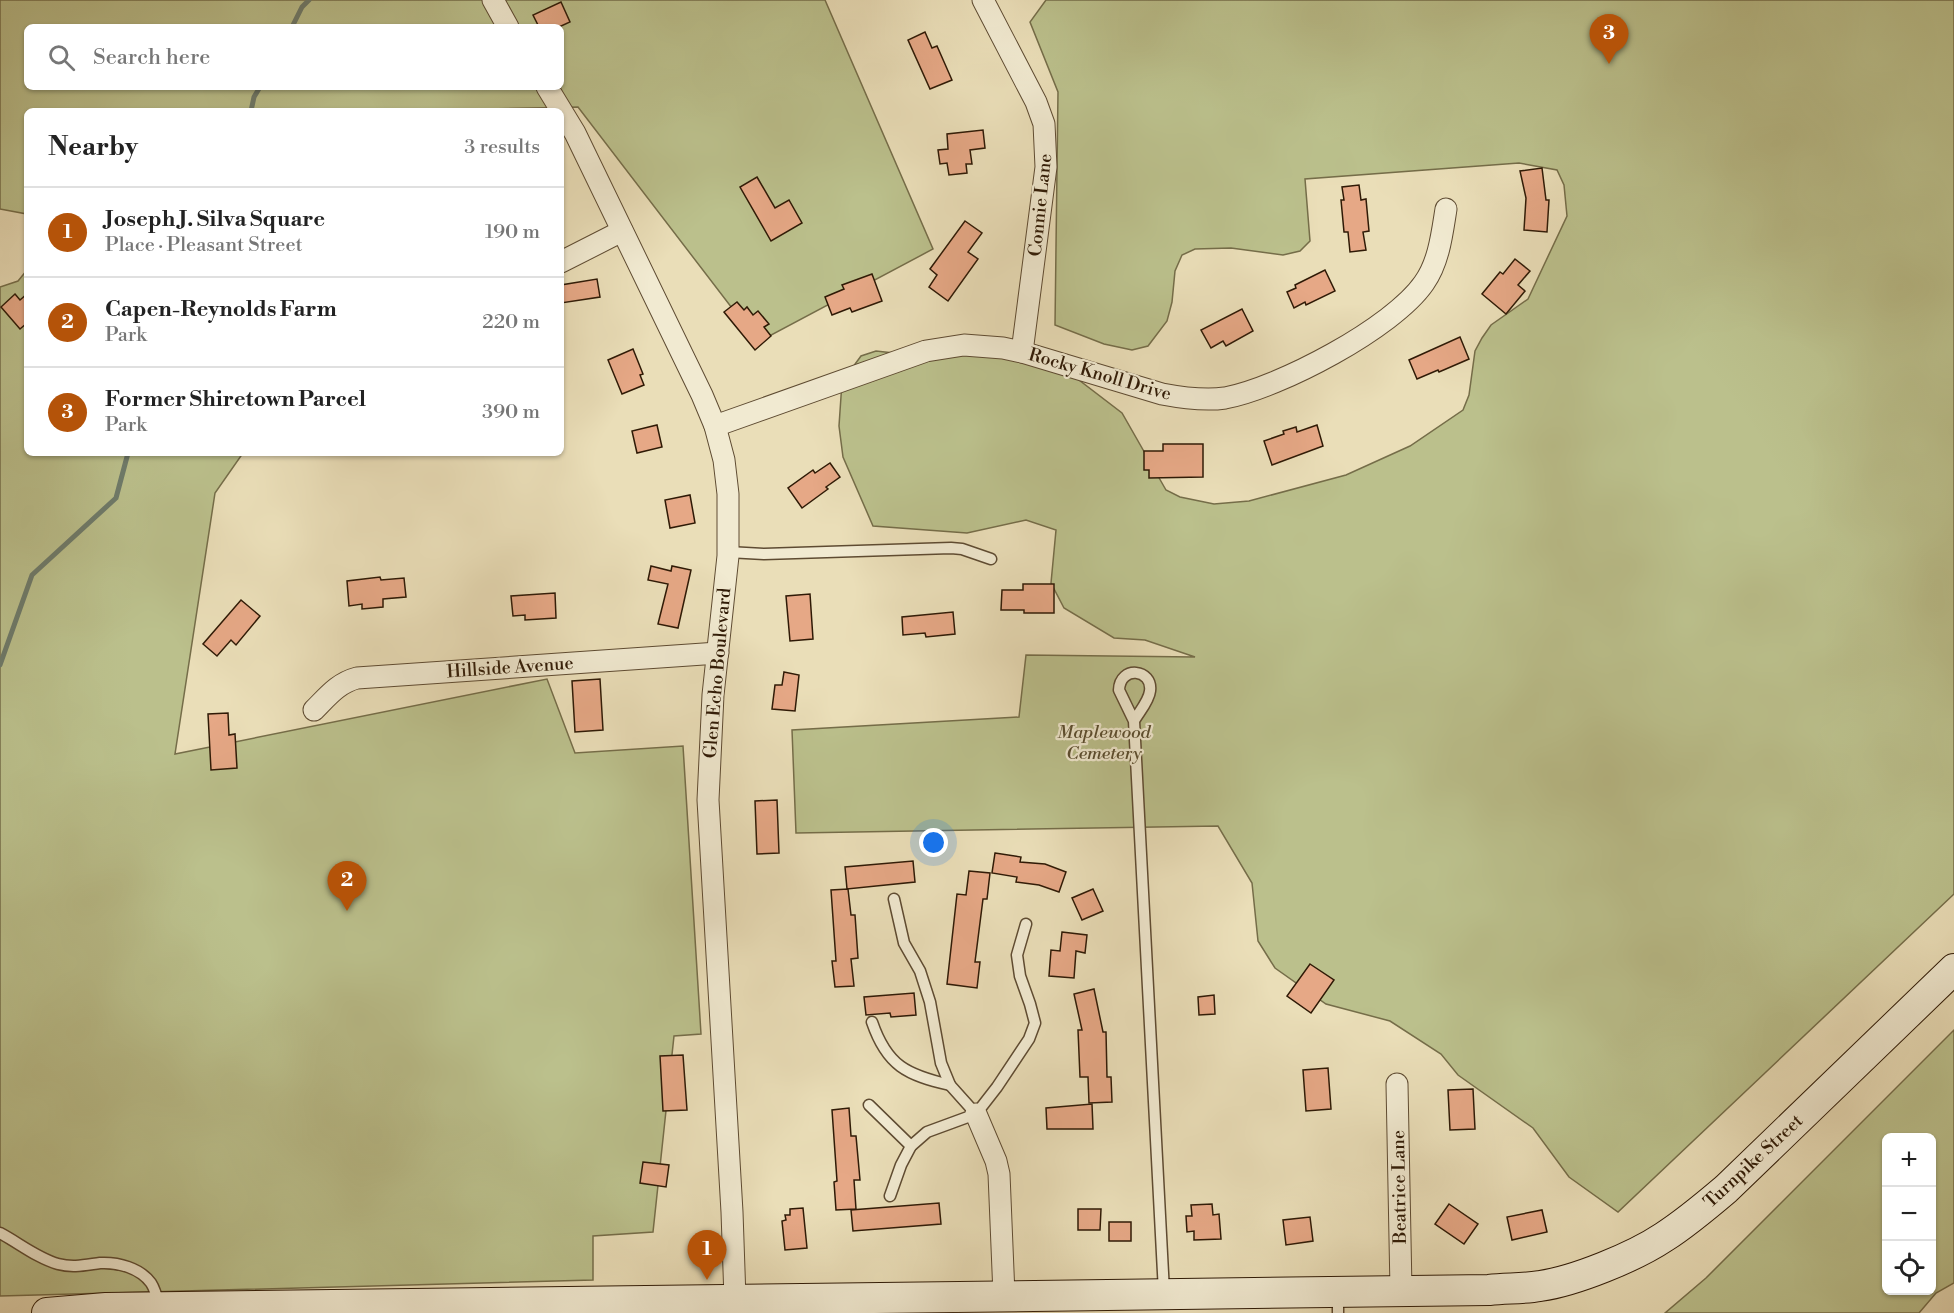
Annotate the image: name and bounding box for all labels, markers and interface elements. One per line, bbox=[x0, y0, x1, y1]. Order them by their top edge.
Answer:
pin: 3 bbox=[1590, 14, 1628, 64]
search box bbox=[24, 24, 564, 90]
icon: search bbox=[45, 41, 78, 74]
text: Search here bbox=[93, 44, 210, 71]
text: Nearby bbox=[48, 131, 138, 163]
text: 3 results bbox=[464, 135, 540, 160]
street label: Connie Lane bbox=[1024, 152, 1057, 258]
text: Joseph J. Silva Square bbox=[105, 206, 325, 233]
text: 1 bbox=[63, 220, 72, 245]
text: 190 m bbox=[485, 220, 540, 245]
text: Place · Pleasant Street bbox=[105, 233, 303, 258]
text: Capen-Reynolds Farm bbox=[105, 296, 337, 323]
text: 2 bbox=[61, 310, 74, 335]
text: 220 m bbox=[482, 310, 540, 335]
text: Park bbox=[105, 323, 147, 348]
street label: Rocky Knoll Drive bbox=[1026, 343, 1174, 406]
text: Former Shiretown Parcel bbox=[105, 386, 366, 413]
text: 3 bbox=[61, 400, 74, 425]
text: 390 m bbox=[482, 400, 540, 425]
text: Park bbox=[105, 413, 147, 438]
street label: Glen Echo Boulevard bbox=[699, 586, 736, 759]
street label: Hillside Avenue bbox=[446, 652, 574, 683]
park label: Maplewood Cemetery bbox=[1057, 721, 1152, 765]
your location bbox=[919, 828, 948, 857]
pin: 2 bbox=[328, 862, 366, 911]
street label: Turnpike Street bbox=[1699, 1109, 1808, 1213]
street label: Beatrice Lane bbox=[1387, 1130, 1412, 1245]
map controls bbox=[1882, 1133, 1936, 1295]
button: + bbox=[1882, 1133, 1936, 1187]
button: − bbox=[1882, 1187, 1936, 1241]
pin: 1 bbox=[688, 1230, 726, 1280]
button: locate bbox=[1882, 1241, 1936, 1295]

